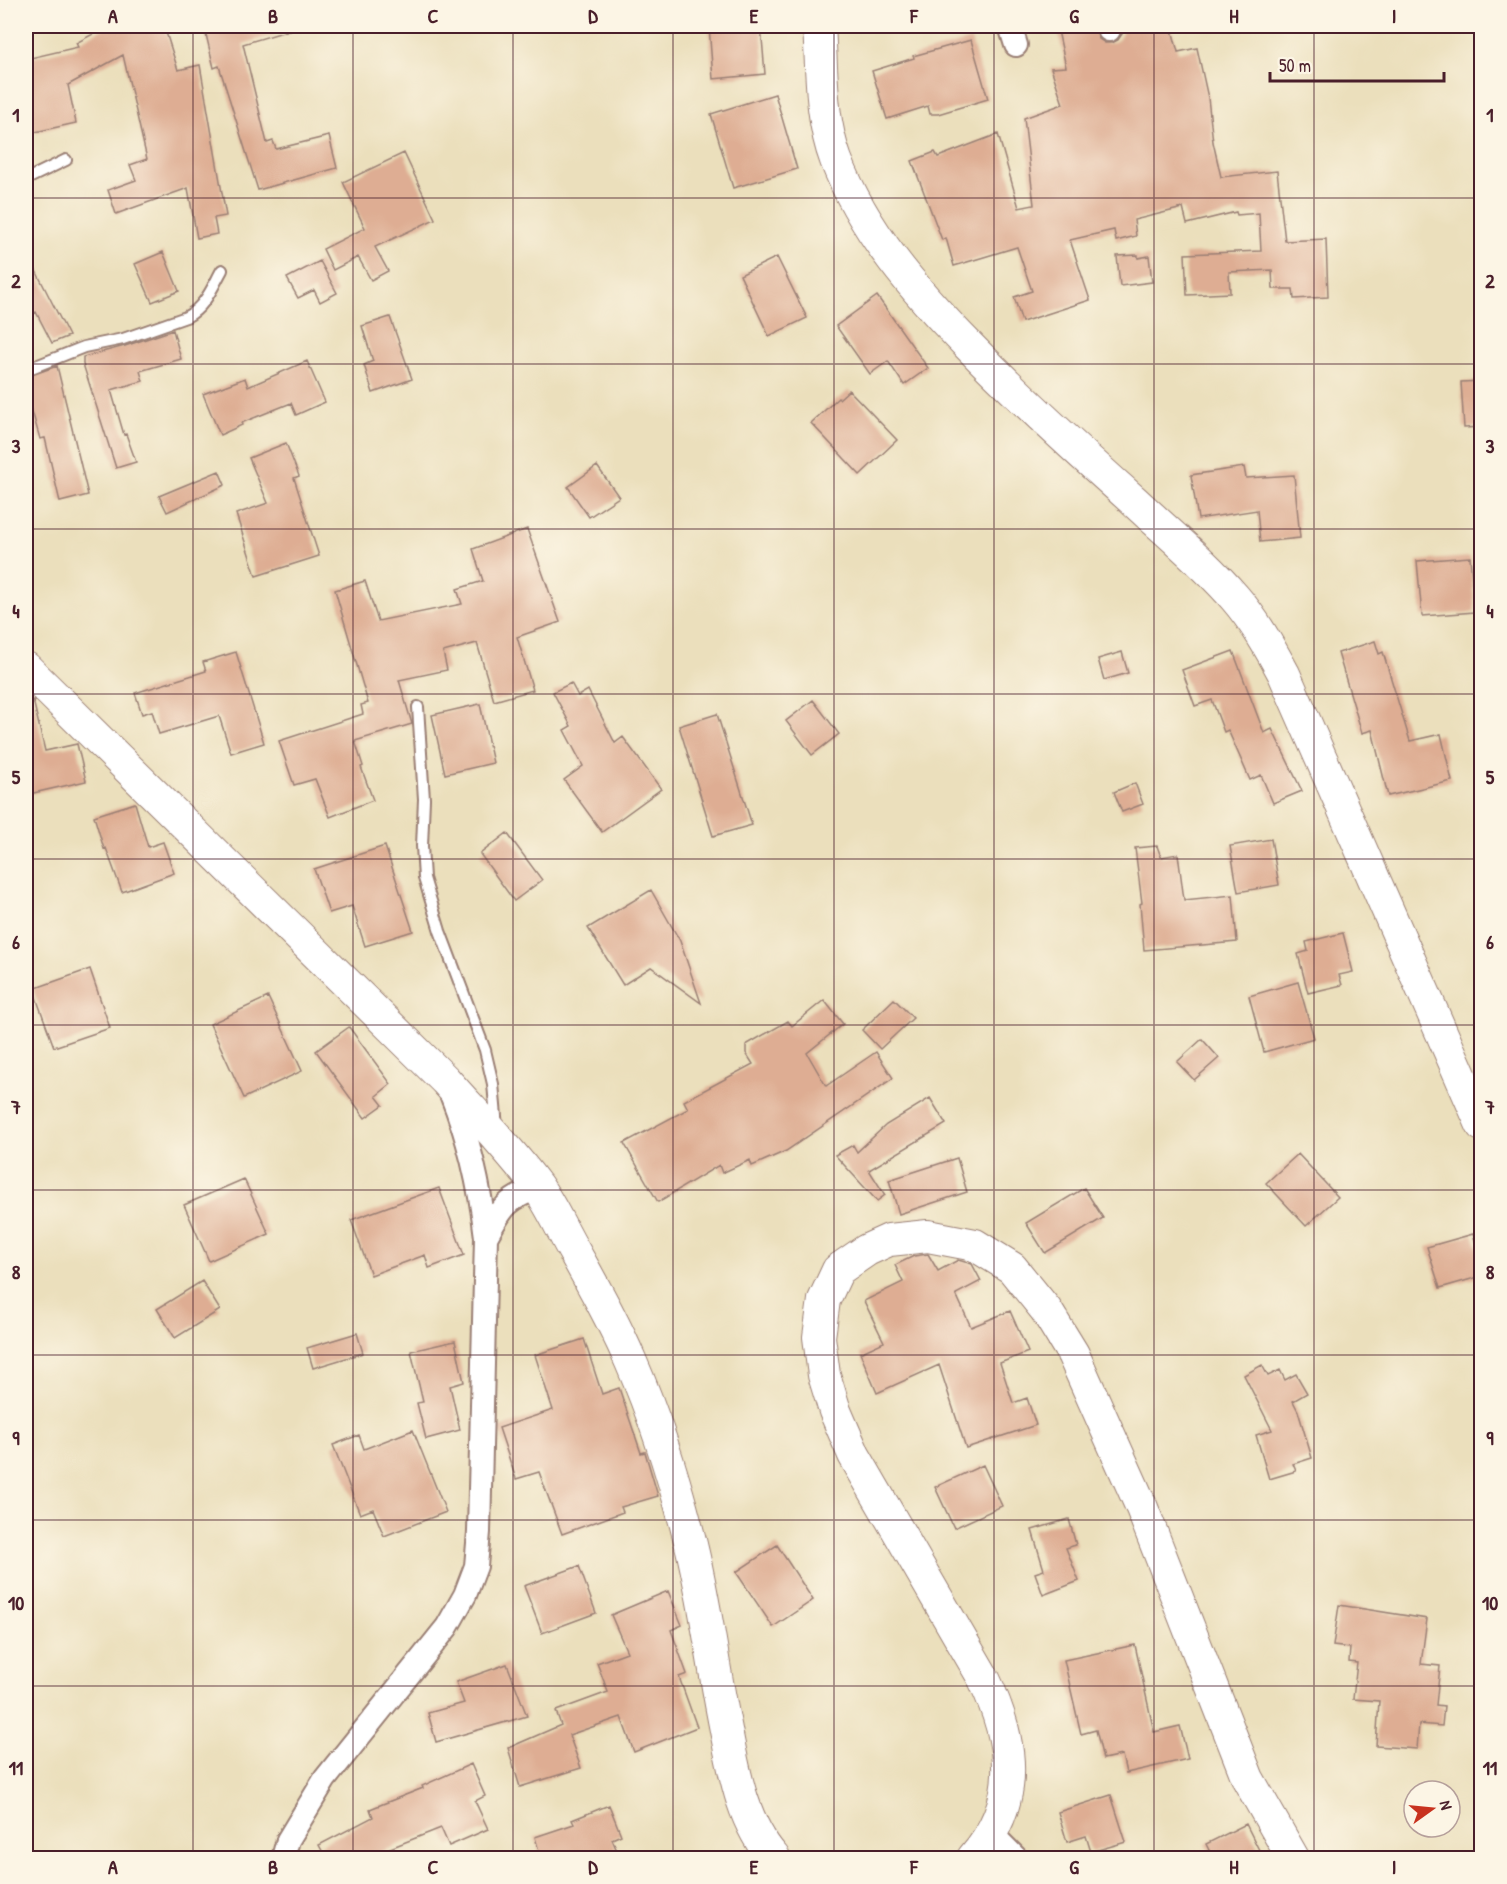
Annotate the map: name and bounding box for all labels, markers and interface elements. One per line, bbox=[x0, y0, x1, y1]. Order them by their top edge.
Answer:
text: A bbox=[108, 2, 118, 29]
text: B bbox=[268, 2, 278, 29]
text: C bbox=[428, 2, 439, 29]
text: D bbox=[588, 2, 598, 29]
text: E bbox=[750, 2, 759, 29]
text: F bbox=[909, 2, 919, 29]
text: G bbox=[1069, 2, 1079, 29]
text: H bbox=[1229, 2, 1239, 29]
text: I bbox=[1392, 2, 1396, 29]
scale bar bbox=[1270, 45, 1444, 83]
text: 50 m bbox=[1279, 53, 1311, 78]
text: 1 bbox=[12, 101, 20, 128]
text: 1 bbox=[1486, 101, 1494, 128]
text: 2 bbox=[11, 267, 21, 294]
text: 2 bbox=[1485, 267, 1495, 294]
text: 3 bbox=[12, 432, 21, 459]
text: 3 bbox=[1486, 432, 1495, 459]
text: 4 bbox=[12, 597, 20, 624]
text: 4 bbox=[1486, 597, 1494, 624]
text: 5 bbox=[12, 763, 21, 790]
text: 5 bbox=[1486, 763, 1495, 790]
text: 6 bbox=[12, 928, 20, 955]
text: 6 bbox=[1486, 928, 1494, 955]
text: 7 bbox=[10, 1093, 21, 1120]
text: 7 bbox=[1484, 1093, 1495, 1120]
text: 8 bbox=[12, 1258, 21, 1285]
text: 8 bbox=[1486, 1258, 1495, 1285]
text: 9 bbox=[12, 1424, 20, 1451]
text: 9 bbox=[1486, 1424, 1494, 1451]
text: 10 bbox=[8, 1589, 24, 1616]
text: 10 bbox=[1482, 1589, 1498, 1616]
text: 11 bbox=[9, 1754, 23, 1781]
text: 11 bbox=[1483, 1754, 1497, 1781]
north arrow bbox=[1402, 1779, 1462, 1839]
text: N bbox=[1435, 1798, 1458, 1813]
text: A bbox=[108, 1853, 118, 1880]
text: B bbox=[268, 1853, 278, 1880]
text: C bbox=[428, 1853, 439, 1880]
text: D bbox=[588, 1853, 598, 1880]
text: E bbox=[750, 1853, 759, 1880]
text: F bbox=[909, 1853, 919, 1880]
text: G bbox=[1069, 1853, 1079, 1880]
text: H bbox=[1229, 1853, 1239, 1880]
text: I bbox=[1392, 1853, 1396, 1880]

